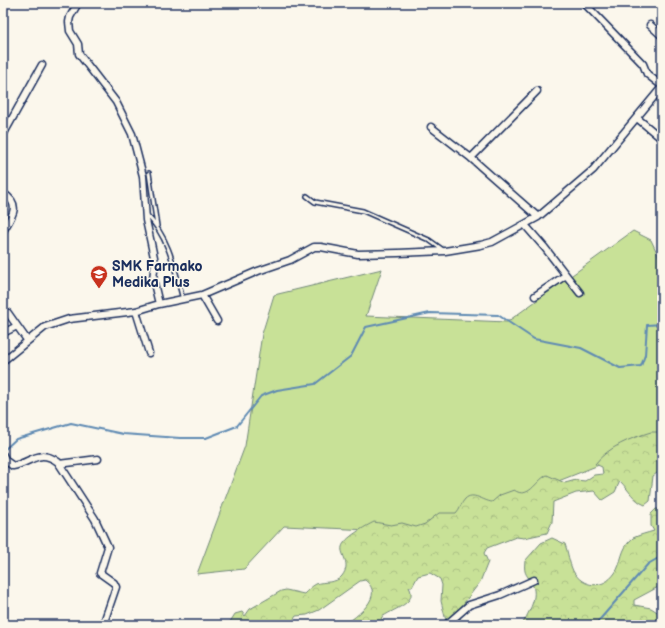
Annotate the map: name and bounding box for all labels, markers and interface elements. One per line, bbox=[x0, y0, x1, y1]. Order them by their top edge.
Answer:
place label: SMK Farmako Medika Plus bbox=[112, 258, 203, 291]
school or university icon: SMK Farmako Medika Plus bbox=[89, 264, 109, 289]

